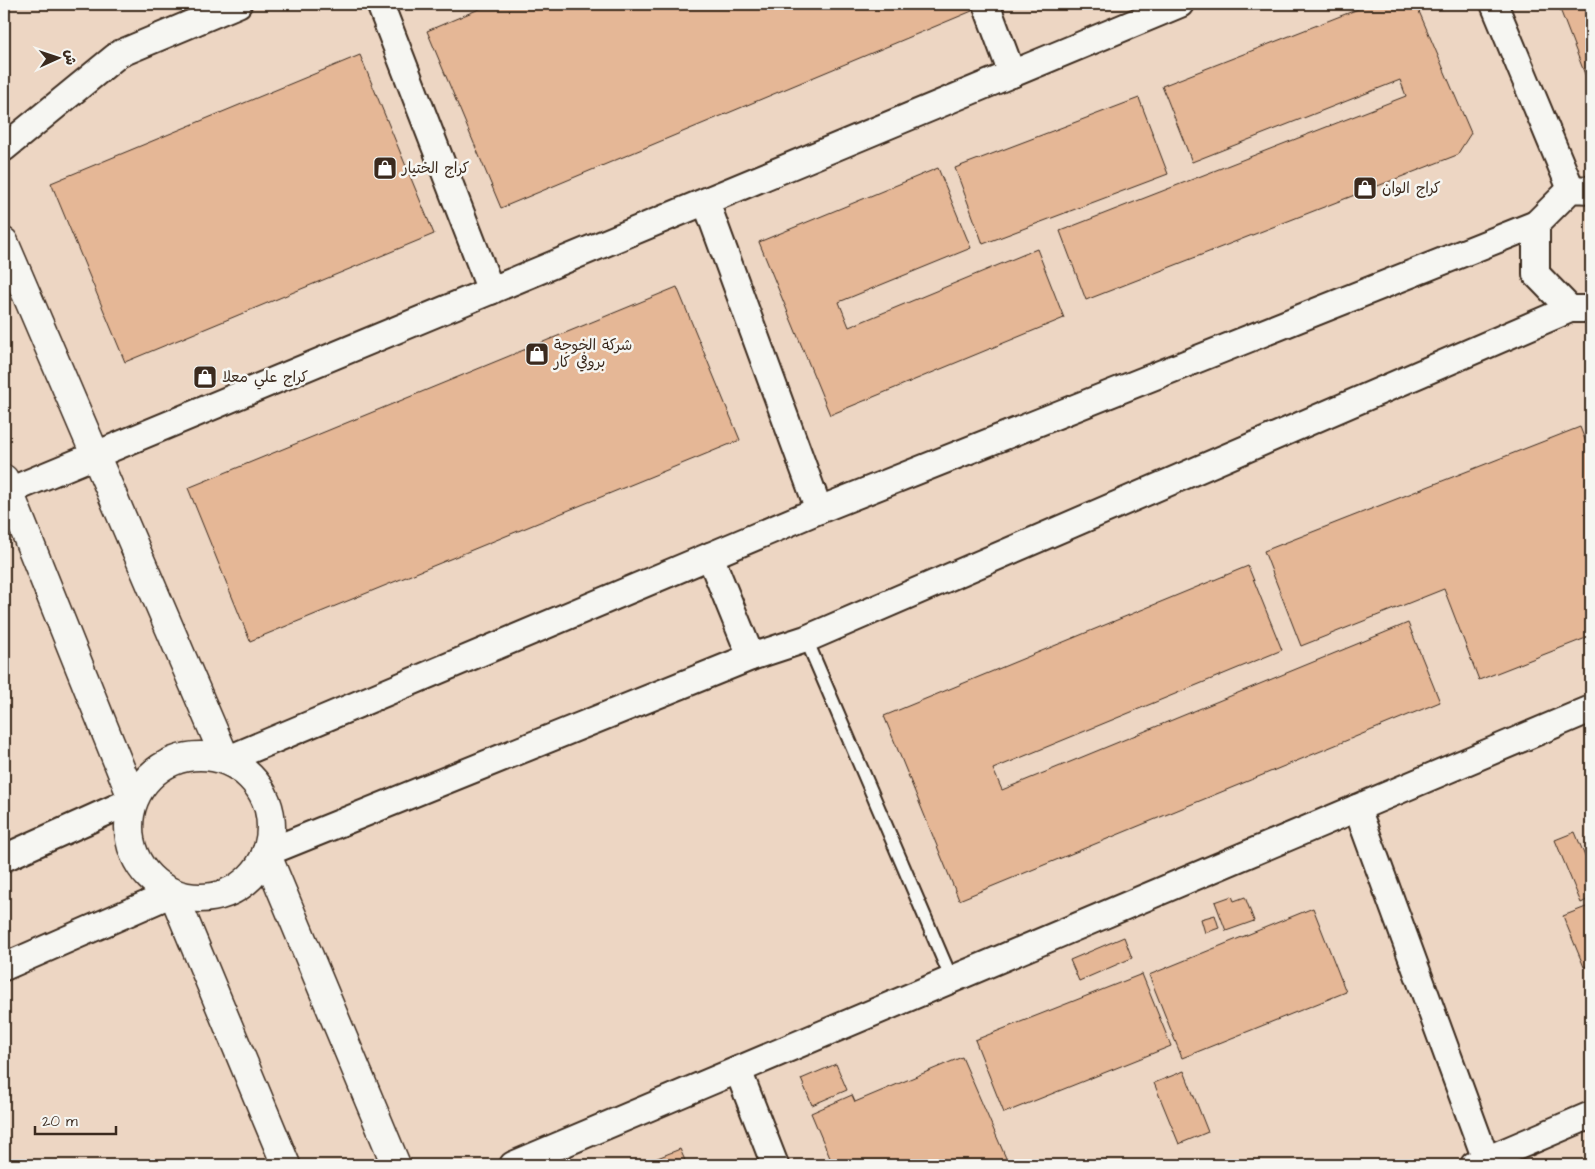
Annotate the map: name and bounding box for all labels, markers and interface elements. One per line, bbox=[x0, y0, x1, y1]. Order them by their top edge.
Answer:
north arrow bbox=[32, 32, 82, 82]
text: ش bbox=[60, 49, 80, 66]
shop icon: كراج الختيار bbox=[372, 155, 398, 181]
place label: كراج الختيار bbox=[401, 158, 469, 179]
shop icon: كراج الوان bbox=[1352, 175, 1378, 201]
place label: كراج الوان bbox=[1382, 178, 1441, 199]
place label: شركة الخوجة بروفي كار bbox=[553, 335, 632, 373]
shop icon: شركة الخوجة بروفي كار bbox=[524, 341, 550, 367]
shop icon: كراج علي معلا bbox=[192, 364, 218, 390]
place label: كراج علي معلا bbox=[222, 367, 308, 390]
scale bar bbox=[35, 1104, 116, 1136]
text: 20 m bbox=[42, 1111, 78, 1132]

